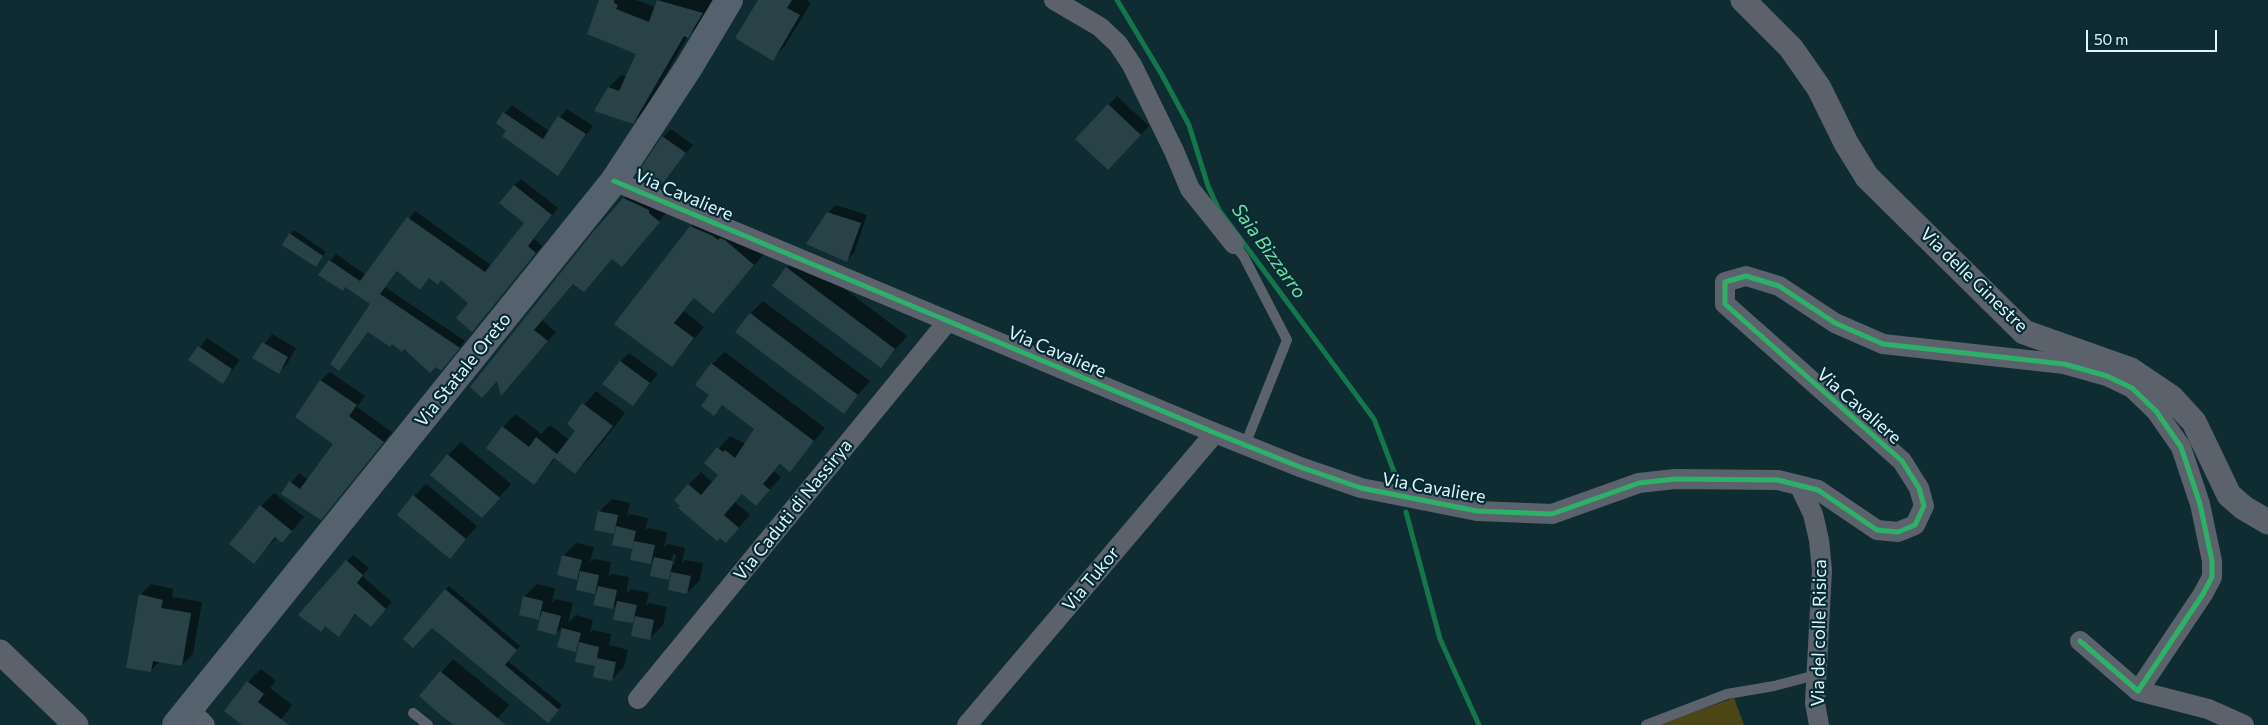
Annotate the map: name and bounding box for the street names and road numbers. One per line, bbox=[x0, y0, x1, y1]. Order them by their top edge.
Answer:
street label: Via Cavaliere bbox=[631, 165, 737, 225]
street label: Via delle Ginestre bbox=[1916, 223, 2032, 337]
street label: Via Statale Oreto bbox=[410, 309, 516, 431]
street label: Via Cavaliere bbox=[1004, 322, 1110, 382]
street label: Via Cavaliere bbox=[1812, 363, 1906, 449]
street label: Via Caduti di Nassirya bbox=[729, 435, 857, 585]
street label: Via Cavaliere bbox=[1380, 468, 1488, 508]
street label: Via Tukor bbox=[1058, 542, 1124, 616]
street label: Via del colle Risica bbox=[1807, 559, 1831, 707]

